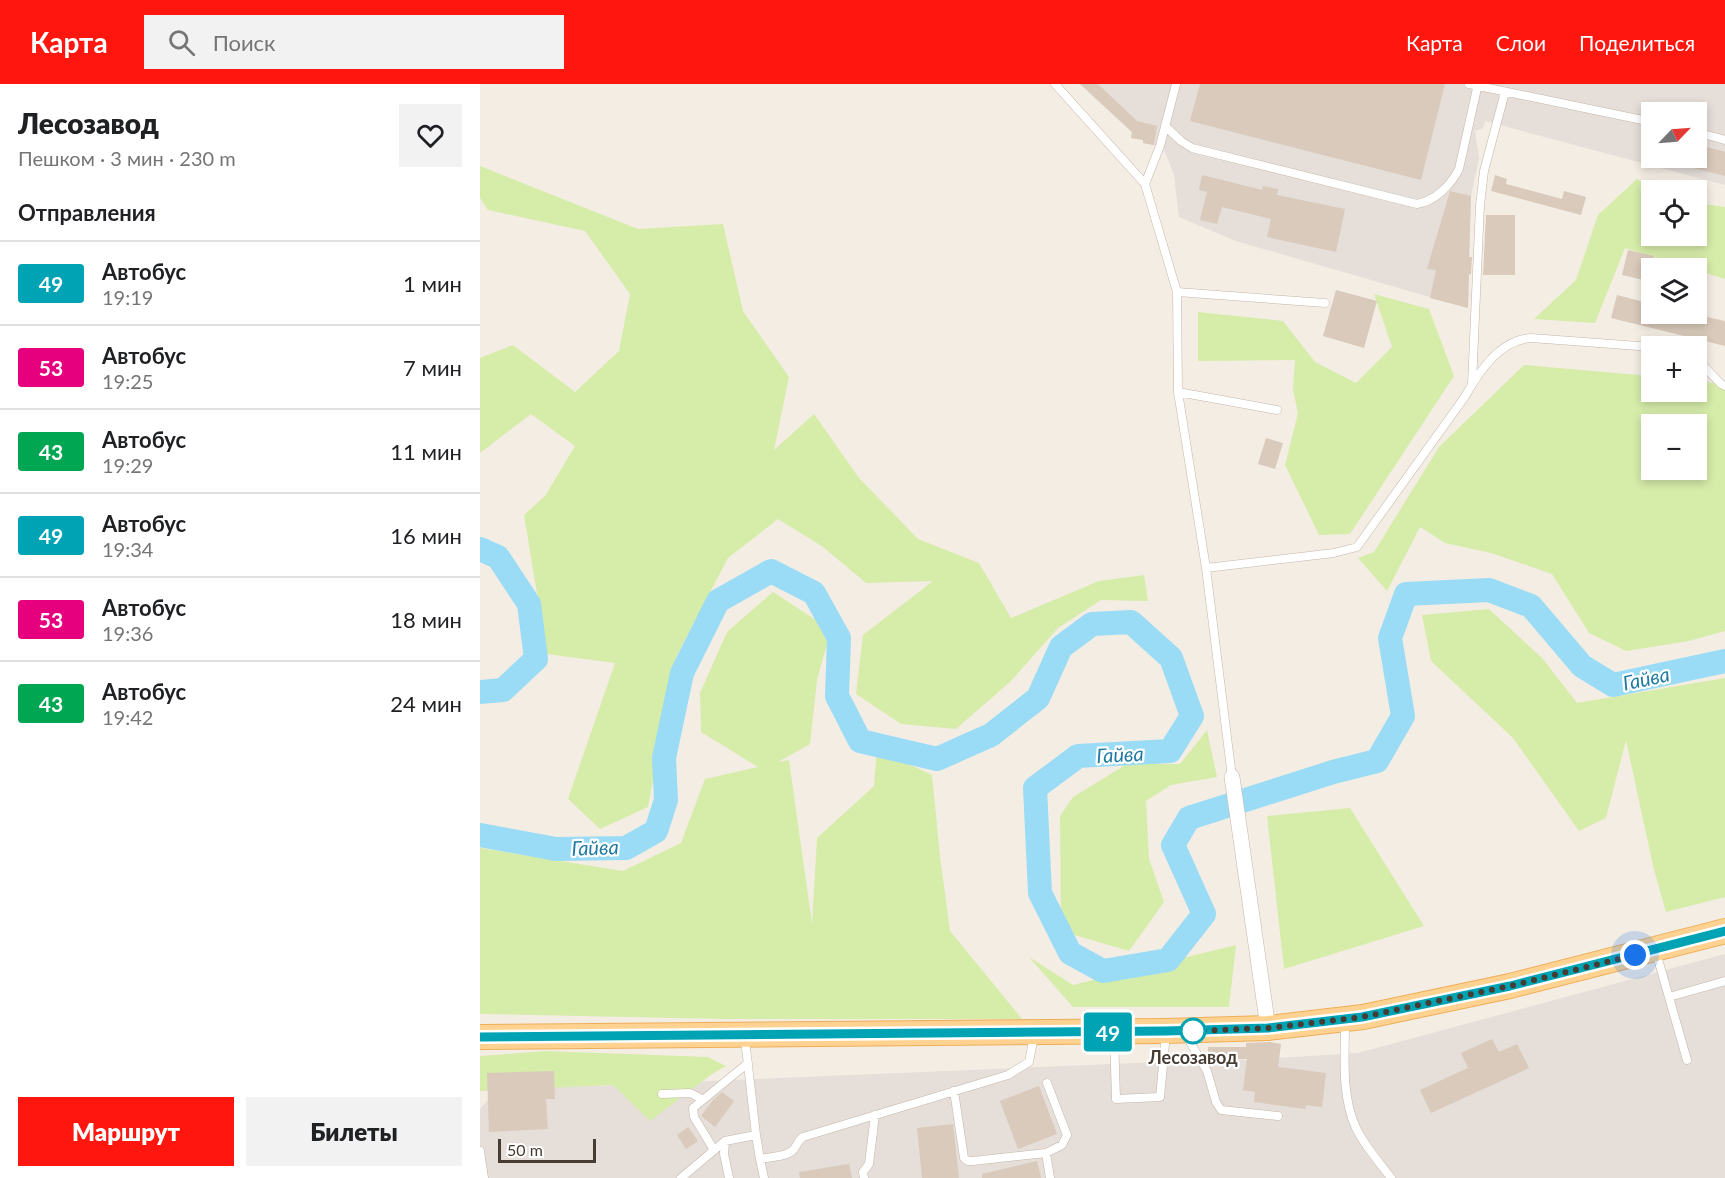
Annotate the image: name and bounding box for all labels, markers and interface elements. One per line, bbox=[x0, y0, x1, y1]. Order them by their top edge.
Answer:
search box bbox=[144, 15, 564, 69]
text: Карта bbox=[30, 25, 108, 59]
icon: search bbox=[165, 26, 198, 59]
text: Поиск bbox=[213, 29, 276, 56]
text: Карта bbox=[1406, 30, 1463, 55]
text: Слои bbox=[1496, 30, 1546, 55]
text: Поделиться bbox=[1579, 30, 1695, 55]
north arrow bbox=[1641, 102, 1707, 168]
map controls bbox=[1641, 102, 1707, 480]
button: heart bbox=[399, 104, 462, 167]
text: Лесозавод bbox=[18, 106, 159, 140]
text: Пешком · 3 мин · 230 m bbox=[18, 146, 236, 170]
button: locate bbox=[1641, 180, 1707, 246]
text: Отправления bbox=[18, 199, 156, 226]
text: Автобус bbox=[102, 258, 186, 285]
button: layers bbox=[1641, 258, 1707, 324]
text: 1 мин bbox=[403, 270, 462, 297]
text: 49 bbox=[39, 271, 63, 296]
text: 19:19 bbox=[102, 285, 153, 309]
button: + bbox=[1641, 336, 1707, 402]
text: Автобус bbox=[102, 342, 186, 369]
text: 7 мин bbox=[403, 354, 462, 381]
text: 53 bbox=[39, 355, 63, 380]
text: 19:25 bbox=[102, 369, 153, 393]
button: − bbox=[1641, 414, 1707, 480]
text: Автобус bbox=[102, 426, 186, 453]
text: 11 мин bbox=[390, 438, 462, 465]
text: 43 bbox=[39, 439, 63, 464]
text: 19:29 bbox=[102, 453, 153, 477]
text: Автобус bbox=[102, 510, 186, 537]
text: 16 мин bbox=[390, 522, 462, 549]
text: 49 bbox=[39, 523, 63, 548]
text: 19:34 bbox=[102, 537, 153, 561]
text: Автобус bbox=[102, 594, 186, 621]
text: 18 мин bbox=[390, 606, 462, 633]
text: 53 bbox=[39, 607, 63, 632]
text: 19:36 bbox=[102, 621, 153, 645]
water label: Гайва bbox=[1620, 661, 1672, 695]
text: Автобус bbox=[102, 678, 186, 705]
text: 24 мин bbox=[390, 690, 462, 717]
text: 43 bbox=[39, 691, 63, 716]
text: 19:42 bbox=[102, 705, 153, 729]
water label: Гайва bbox=[1096, 741, 1144, 767]
water label: Гайва bbox=[571, 834, 619, 860]
your location bbox=[1620, 940, 1650, 970]
line badge: 49 bbox=[1081, 1012, 1135, 1052]
marker: Лесозавод bbox=[1180, 1018, 1206, 1044]
text: 49 bbox=[1096, 1020, 1120, 1045]
place label: Лесозавод bbox=[1147, 1046, 1238, 1068]
button: Маршрут bbox=[18, 1097, 234, 1166]
button: Билеты bbox=[246, 1097, 462, 1166]
scale bar bbox=[498, 1136, 596, 1164]
text: 50 m bbox=[507, 1140, 543, 1159]

